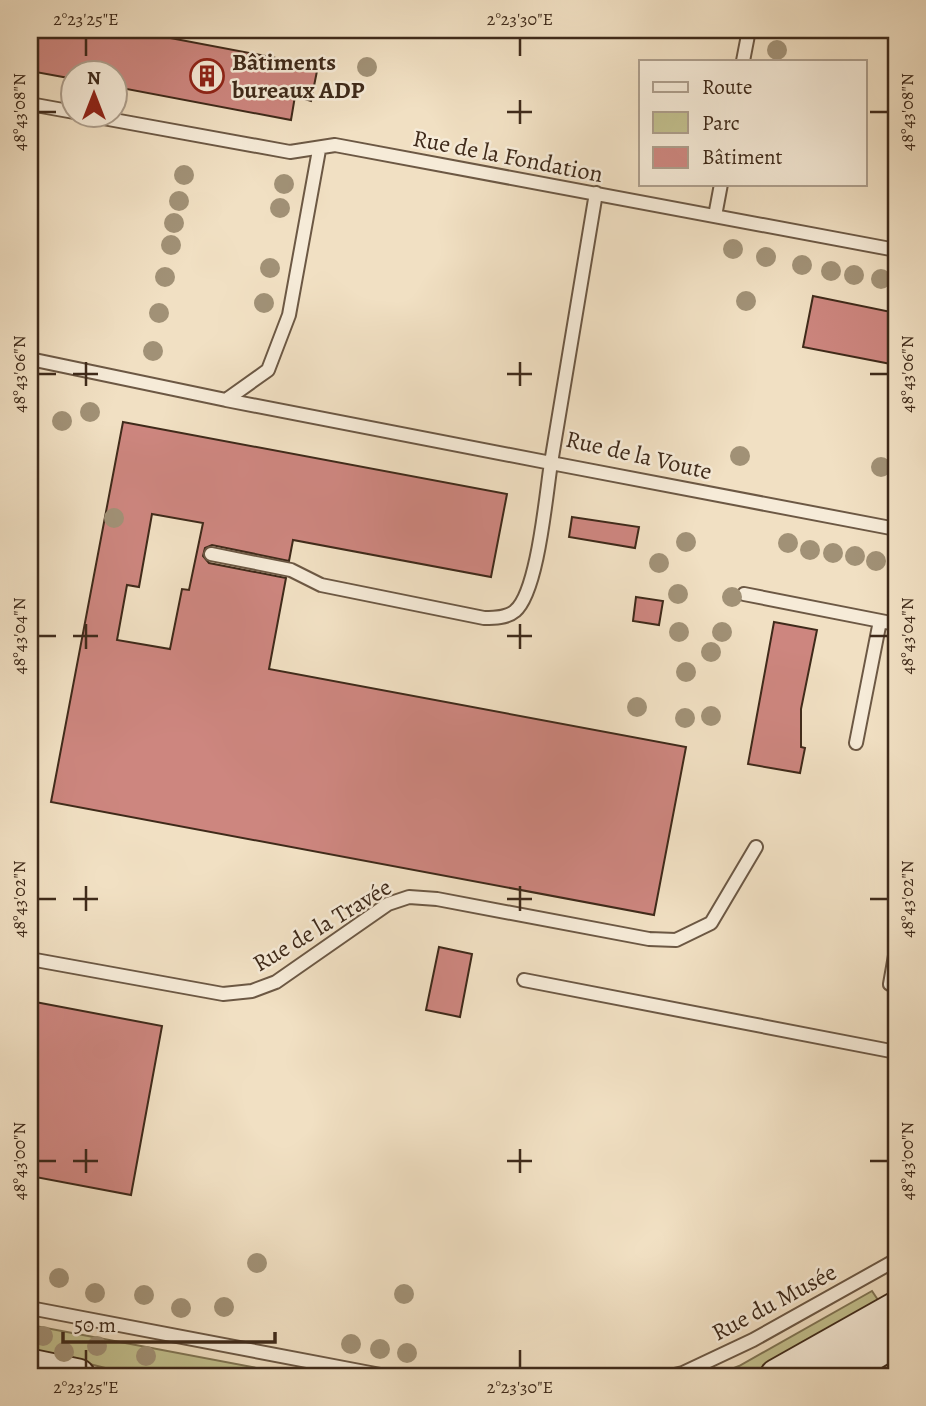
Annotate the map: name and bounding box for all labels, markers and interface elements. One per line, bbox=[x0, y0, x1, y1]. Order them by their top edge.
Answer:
text: 2°23'25"E bbox=[53, 7, 119, 31]
text: 2°23'30"E bbox=[487, 7, 553, 31]
place label: Bâtiments bureaux ADP bbox=[231, 46, 365, 106]
building icon: Bâtiments bureaux ADP bbox=[188, 57, 226, 95]
north arrow bbox=[60, 60, 130, 130]
legend bbox=[639, 60, 866, 186]
text: N bbox=[87, 65, 101, 91]
text: 48°43'08"N bbox=[7, 73, 31, 151]
text: Route bbox=[702, 73, 752, 101]
text: 48°43'08"N bbox=[895, 73, 919, 151]
text: Parc bbox=[702, 109, 740, 137]
street label: Rue de la Fondation bbox=[410, 122, 606, 190]
text: Bâtiment bbox=[702, 143, 783, 171]
text: 48°43'06"N bbox=[7, 335, 31, 413]
text: 48°43'06"N bbox=[895, 335, 919, 413]
street label: Rue de la Voute bbox=[563, 423, 715, 487]
text: 48°43'04"N bbox=[7, 597, 31, 675]
text: 48°43'04"N bbox=[895, 597, 919, 675]
text: 48°43'02"N bbox=[7, 860, 31, 938]
text: 48°43'02"N bbox=[895, 860, 919, 938]
street label: Rue de la Travée bbox=[247, 871, 397, 979]
text: 48°43'00"N bbox=[7, 1122, 31, 1200]
text: 48°43'00"N bbox=[895, 1122, 919, 1200]
street label: Rue du Musée bbox=[706, 1256, 842, 1348]
scale bar bbox=[63, 1301, 275, 1345]
text: 50 m bbox=[74, 1311, 116, 1339]
text: 2°23'25"E bbox=[53, 1375, 119, 1399]
text: 2°23'30"E bbox=[487, 1375, 553, 1399]

